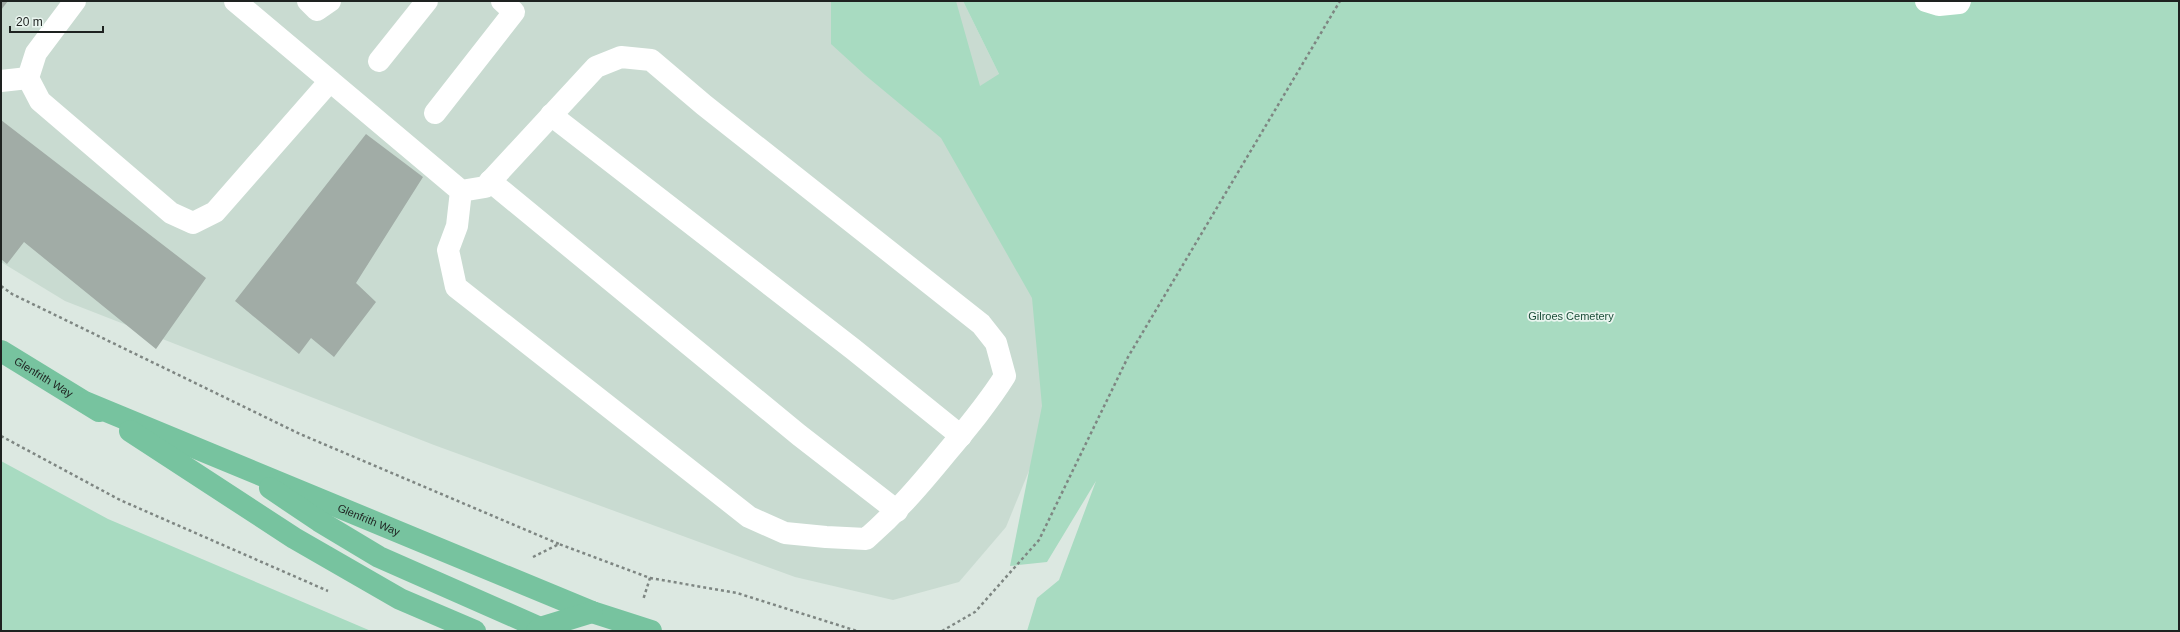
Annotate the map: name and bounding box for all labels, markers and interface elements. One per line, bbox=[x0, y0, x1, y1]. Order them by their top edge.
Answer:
scale bar bbox=[10, 8, 103, 34]
text: 20 m bbox=[16, 15, 43, 29]
park label: Gilroes Cemetery bbox=[1528, 310, 1614, 322]
street label: Glenfrith Way bbox=[12, 355, 75, 400]
street label: Glenfrith Way bbox=[336, 501, 402, 538]

